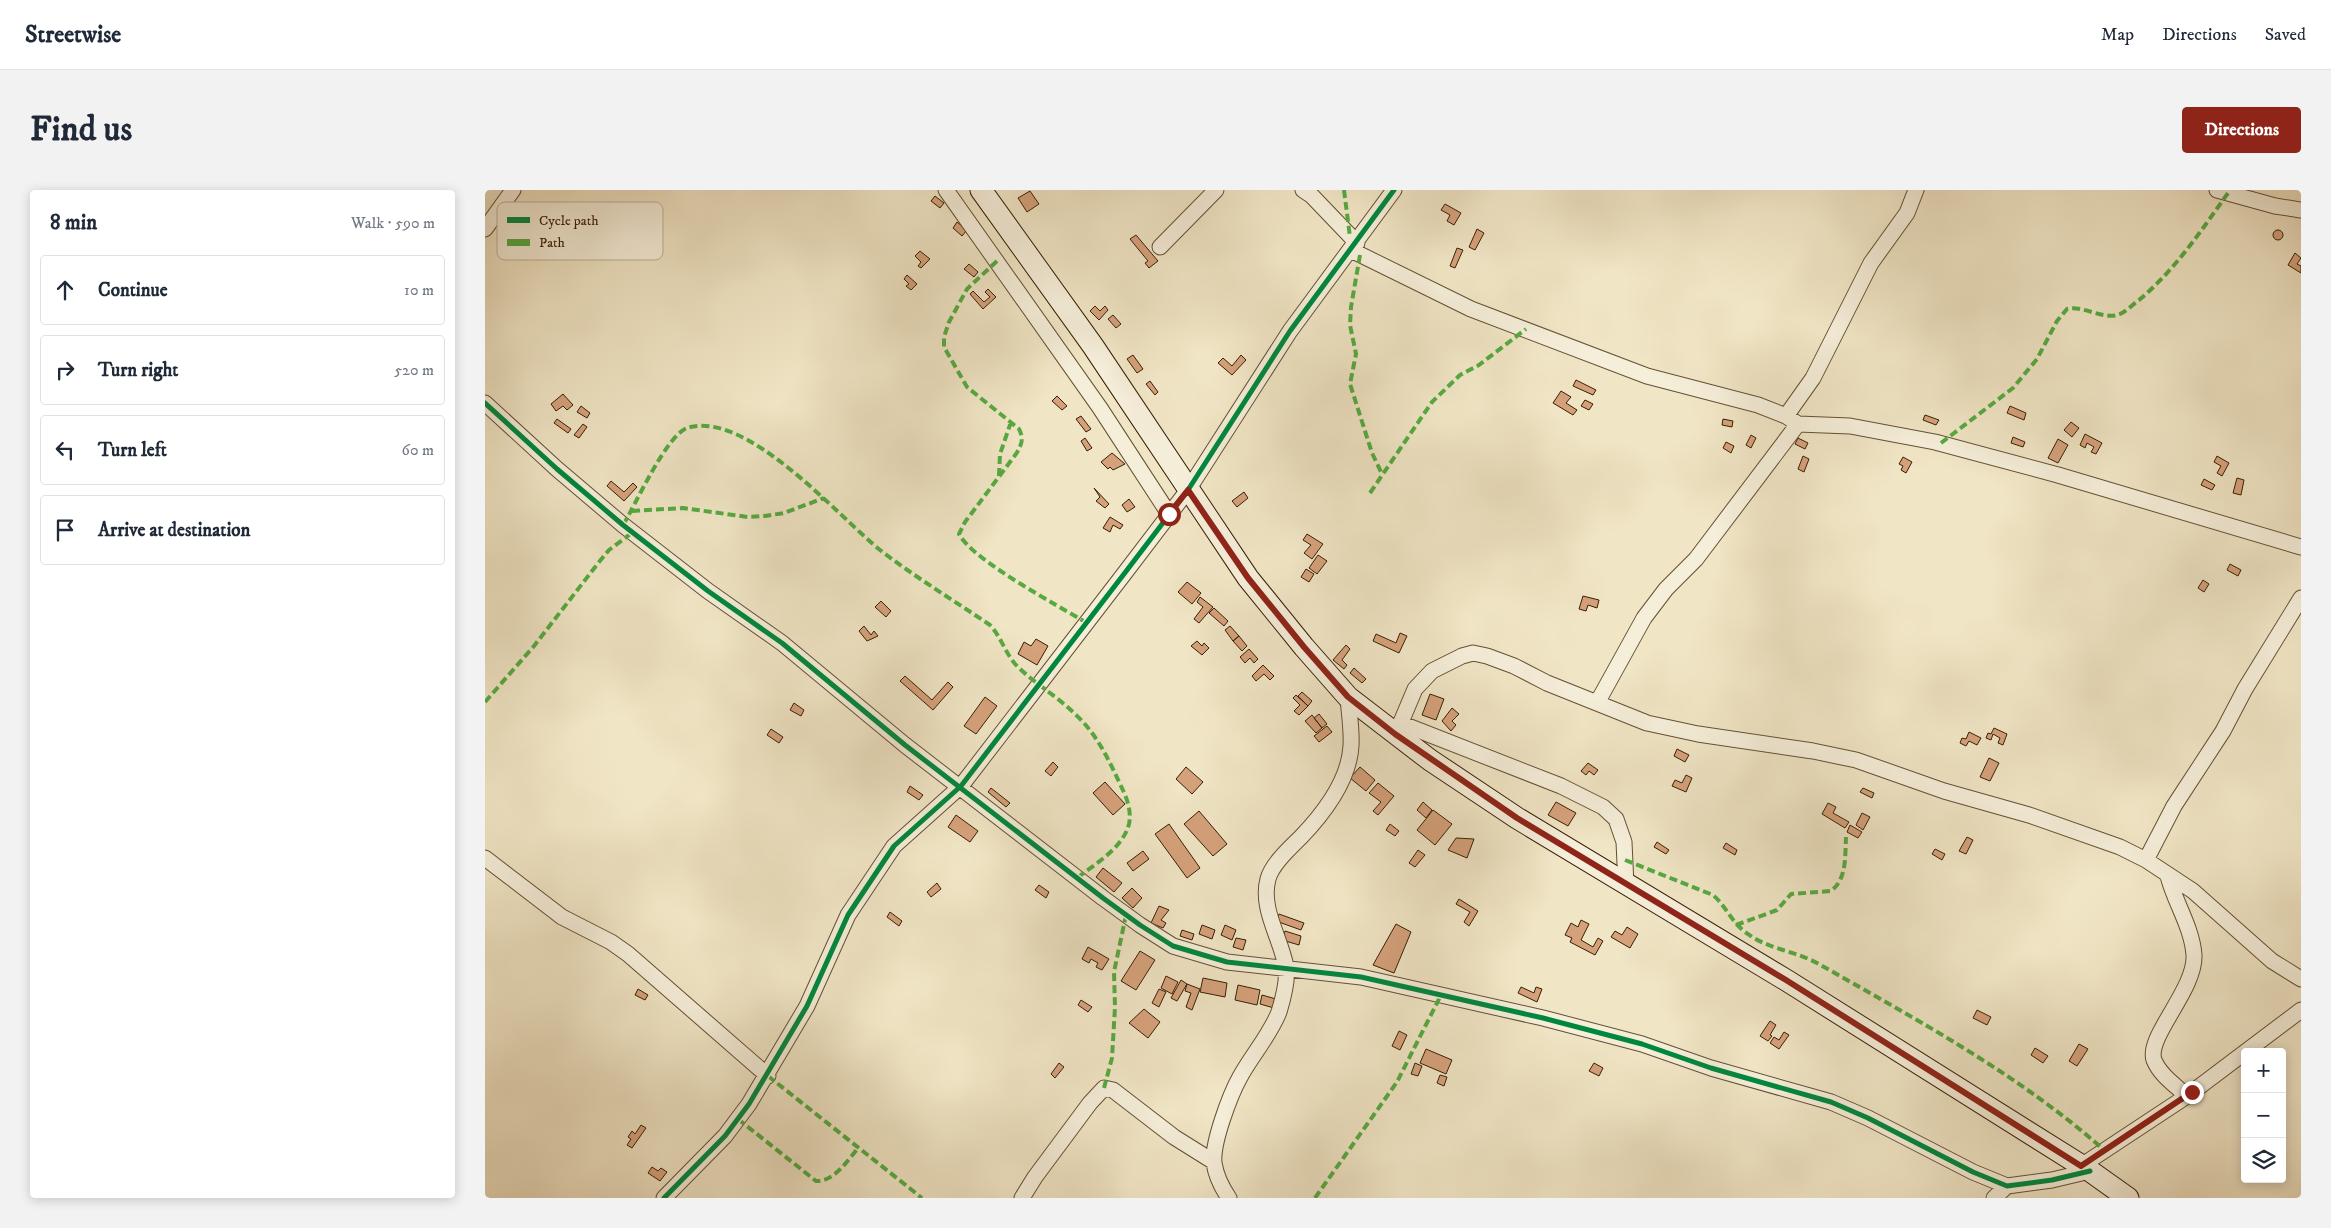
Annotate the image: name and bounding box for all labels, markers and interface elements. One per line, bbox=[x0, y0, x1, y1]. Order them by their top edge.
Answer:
text: Streetwise bbox=[25, 20, 121, 50]
text: Map bbox=[2101, 24, 2134, 46]
text: Directions bbox=[2162, 24, 2237, 46]
text: Saved bbox=[2265, 24, 2306, 46]
button: Directions bbox=[2182, 107, 2301, 153]
text: Find us bbox=[30, 108, 132, 152]
legend bbox=[497, 202, 663, 260]
text: 8 min bbox=[50, 210, 97, 236]
text: Cycle path bbox=[539, 212, 599, 230]
text: Walk · 590 m bbox=[351, 213, 435, 233]
text: Path bbox=[539, 234, 566, 252]
icon: ahead bbox=[51, 276, 79, 304]
text: Continue bbox=[98, 279, 168, 302]
text: 10 m bbox=[404, 280, 434, 300]
icon: right bbox=[51, 356, 79, 384]
text: Turn right bbox=[98, 359, 178, 382]
text: 520 m bbox=[394, 360, 434, 380]
icon: left bbox=[51, 436, 79, 464]
text: Turn left bbox=[98, 439, 167, 462]
text: 60 m bbox=[402, 440, 434, 460]
route start bbox=[1158, 503, 1181, 526]
icon: arrive bbox=[51, 516, 79, 544]
text: Arrive at destination bbox=[98, 519, 250, 542]
map controls bbox=[2241, 1048, 2286, 1183]
button: + bbox=[2241, 1048, 2286, 1093]
route end bbox=[2181, 1081, 2204, 1104]
button: − bbox=[2241, 1093, 2286, 1138]
button: layers bbox=[2241, 1138, 2286, 1183]

